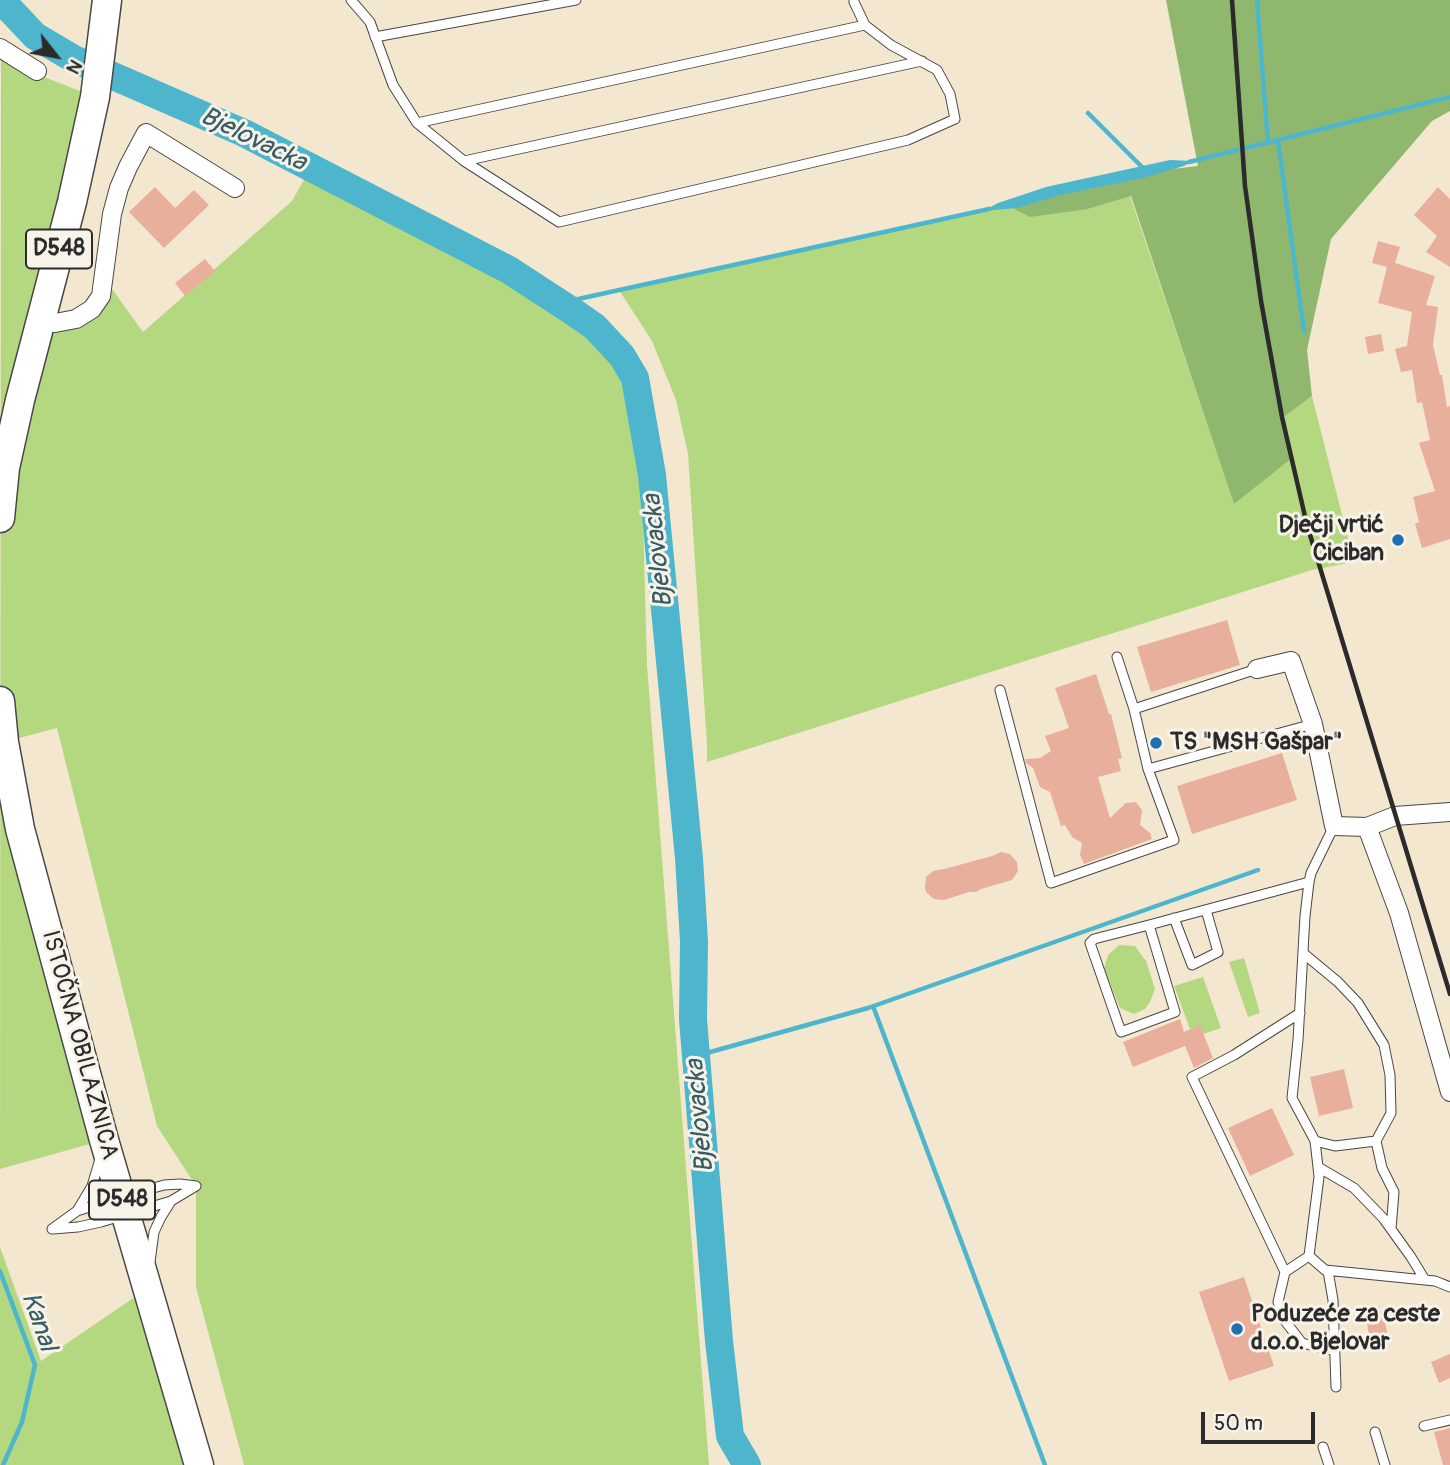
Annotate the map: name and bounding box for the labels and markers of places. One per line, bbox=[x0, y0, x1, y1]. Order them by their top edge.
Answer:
place label: Dječji vrtić Ciciban bbox=[1278, 512, 1384, 568]
marker: Dječji vrtić Ciciban bbox=[1390, 532, 1406, 548]
place label: TS "MSH Gašpar" bbox=[1170, 729, 1343, 757]
marker: TS "MSH Gašpar" bbox=[1148, 735, 1164, 751]
place label: Poduzeće za ceste d.o.o. Bjelovar bbox=[1251, 1301, 1440, 1357]
marker: Poduzeće za ceste d.o.o. Bjelovar bbox=[1229, 1321, 1245, 1337]

